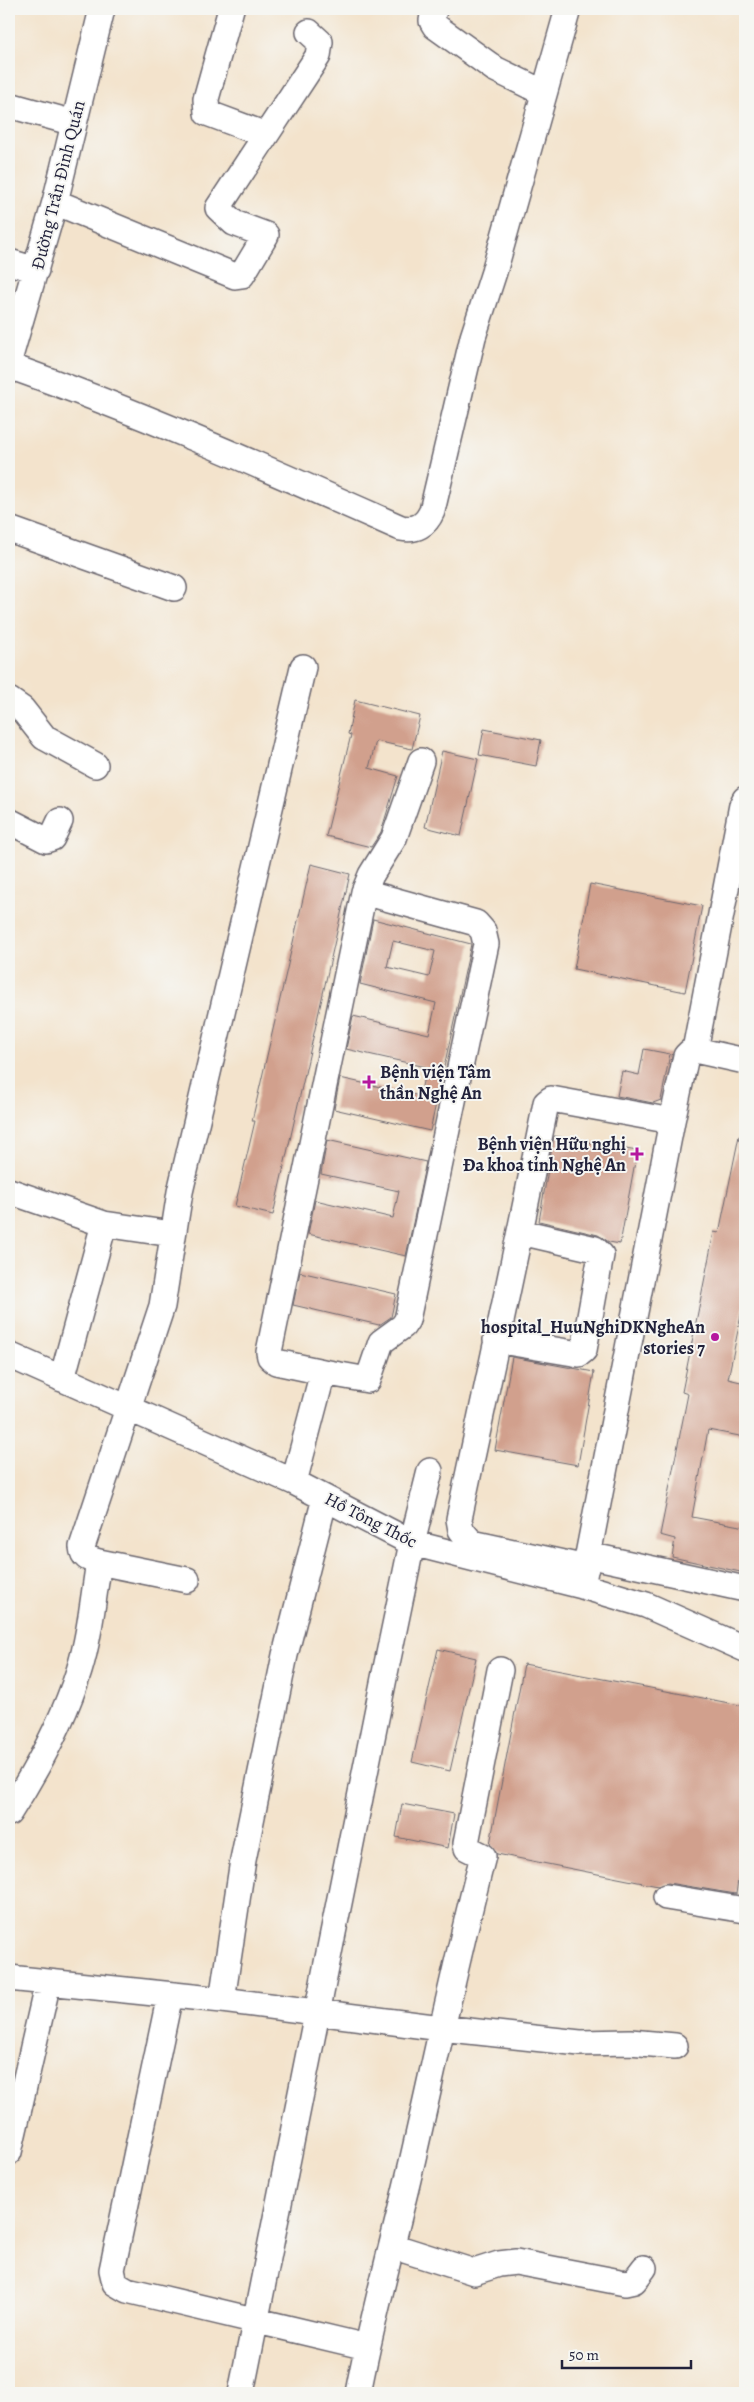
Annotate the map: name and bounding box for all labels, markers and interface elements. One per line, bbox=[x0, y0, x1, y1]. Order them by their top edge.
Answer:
street label: Đường Trần Đình Quán bbox=[25, 98, 91, 272]
place label: Bệnh viện Tâm thần Nghệ An bbox=[380, 1060, 491, 1105]
marker: Bệnh viện Tâm thần Nghệ An bbox=[362, 1075, 376, 1089]
place label: Bệnh viện Hữu nghị Đa khoa tỉnh Nghệ An bbox=[463, 1132, 626, 1177]
marker: Bệnh viện Hữu nghị Đa khoa tỉnh Nghệ An bbox=[630, 1147, 644, 1161]
place label: hospital_HuuNghiDKNgheAn stories 7 bbox=[481, 1315, 705, 1360]
marker: hospital_HuuNghiDKNgheAn stories 7 bbox=[709, 1331, 721, 1343]
street label: Hồ Tông Thốc bbox=[321, 1487, 421, 1553]
scale bar bbox=[562, 2337, 690, 2369]
text: 50 m bbox=[569, 2345, 599, 2365]

